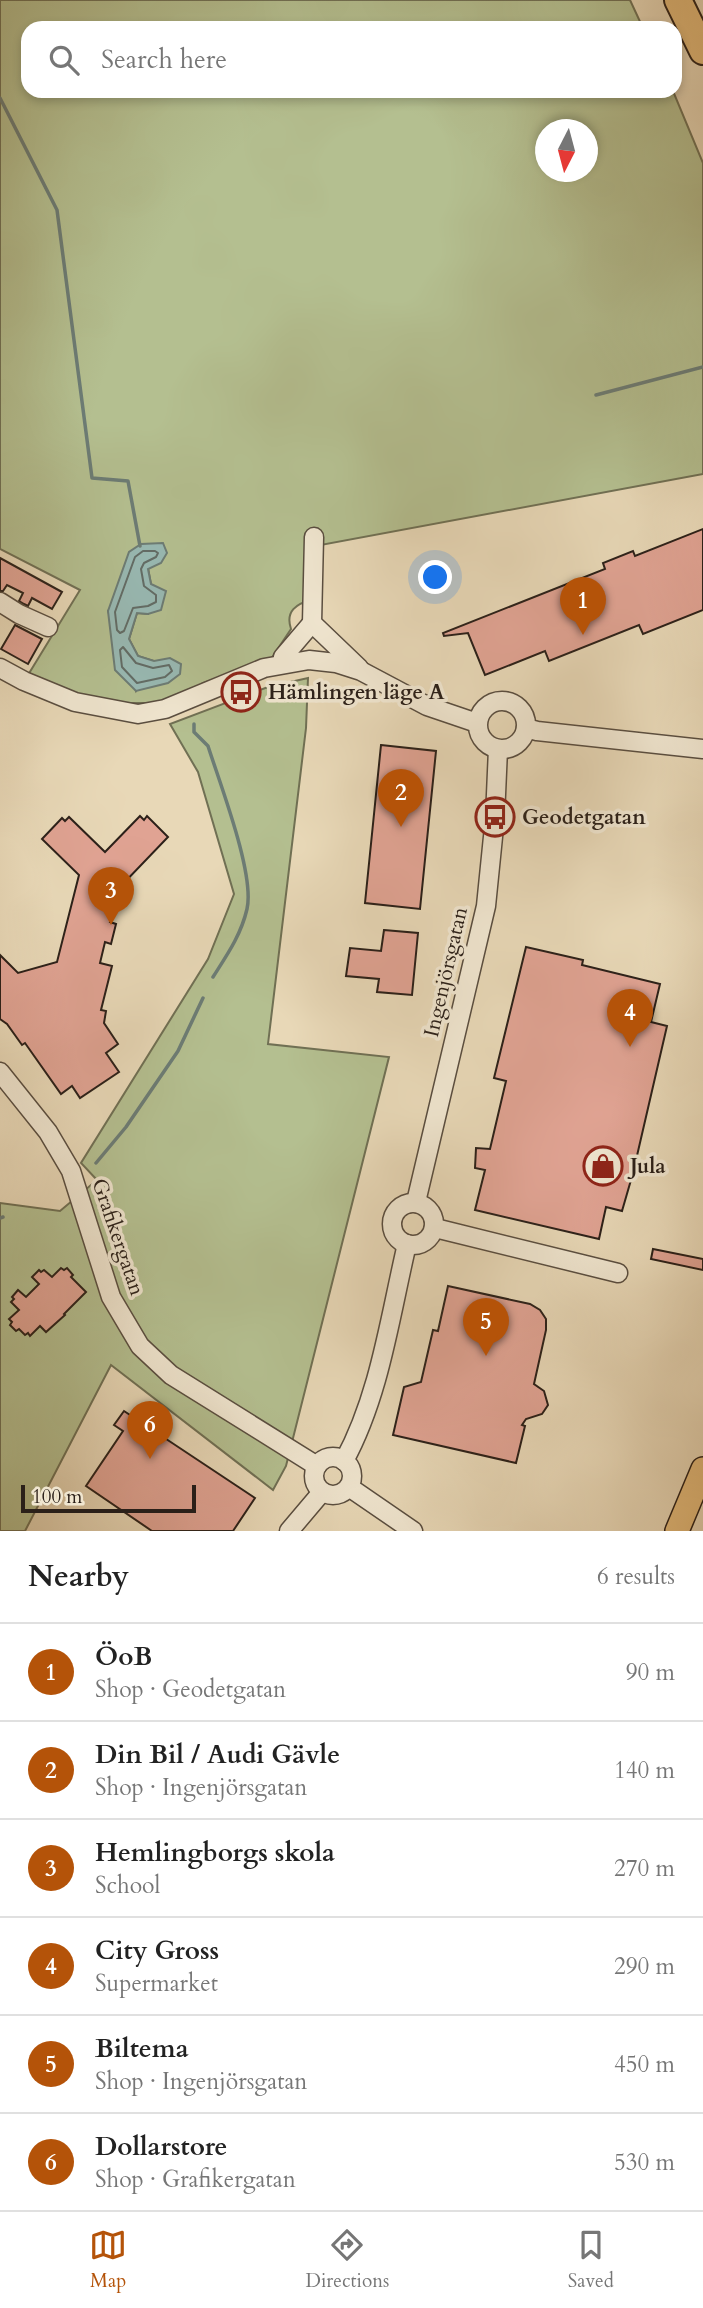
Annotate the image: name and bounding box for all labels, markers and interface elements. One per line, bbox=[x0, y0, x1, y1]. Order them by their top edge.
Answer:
search box bbox=[21, 21, 682, 98]
icon: search bbox=[45, 41, 83, 79]
text: Search here bbox=[101, 42, 227, 77]
north arrow bbox=[535, 119, 598, 182]
your location bbox=[418, 560, 452, 594]
pin: 1 bbox=[560, 577, 606, 635]
bus stop icon: Hämlingen läge A bbox=[220, 671, 262, 713]
place label: Hämlingen läge A bbox=[268, 678, 445, 707]
pin: 2 bbox=[378, 769, 424, 827]
bus stop icon: Geodetgatan bbox=[474, 796, 516, 838]
place label: Geodetgatan bbox=[522, 803, 646, 832]
pin: 3 bbox=[88, 867, 134, 925]
street label: Ingenjörsgatan bbox=[417, 904, 475, 1040]
pin: 4 bbox=[607, 989, 653, 1047]
shop icon: Jula bbox=[582, 1145, 624, 1187]
place label: Jula bbox=[627, 1152, 666, 1181]
street label: Grafikergatan bbox=[84, 1175, 152, 1300]
pin: 5 bbox=[463, 1298, 509, 1356]
pin: 6 bbox=[127, 1401, 173, 1459]
scale bar bbox=[21, 1482, 196, 1514]
text: 100 m bbox=[32, 1484, 82, 1510]
text: Nearby bbox=[28, 1556, 129, 1597]
text: 6 results bbox=[597, 1561, 675, 1592]
text: ÖoB bbox=[95, 1639, 152, 1674]
text: 1 bbox=[45, 1657, 57, 1688]
text: 90 m bbox=[626, 1657, 675, 1688]
text: Shop · Geodetgatan bbox=[95, 1674, 286, 1705]
text: Din Bil / Audi Gävle bbox=[95, 1737, 340, 1772]
text: 2 bbox=[45, 1755, 57, 1786]
text: 140 m bbox=[614, 1755, 675, 1786]
text: Shop · Ingenjörsgatan bbox=[95, 1772, 307, 1803]
text: Hemlingborgs skola bbox=[95, 1835, 335, 1870]
text: 3 bbox=[45, 1853, 57, 1884]
text: 270 m bbox=[614, 1853, 675, 1884]
text: School bbox=[95, 1870, 160, 1901]
text: City Gross bbox=[95, 1933, 219, 1968]
text: 4 bbox=[45, 1951, 57, 1982]
text: 290 m bbox=[614, 1951, 675, 1982]
text: Supermarket bbox=[95, 1968, 218, 1999]
text: Biltema bbox=[95, 2031, 189, 2066]
text: 5 bbox=[45, 2049, 57, 2080]
text: 450 m bbox=[614, 2049, 675, 2080]
text: Shop · Ingenjörsgatan bbox=[95, 2066, 307, 2097]
text: Dollarstore bbox=[95, 2129, 227, 2164]
text: 6 bbox=[45, 2147, 57, 2178]
text: 530 m bbox=[614, 2147, 675, 2178]
text: Shop · Grafikergatan bbox=[95, 2164, 296, 2195]
tab: Map bbox=[89, 2226, 127, 2294]
tab: Directions bbox=[306, 2226, 389, 2294]
tab: Saved bbox=[568, 2226, 614, 2294]

